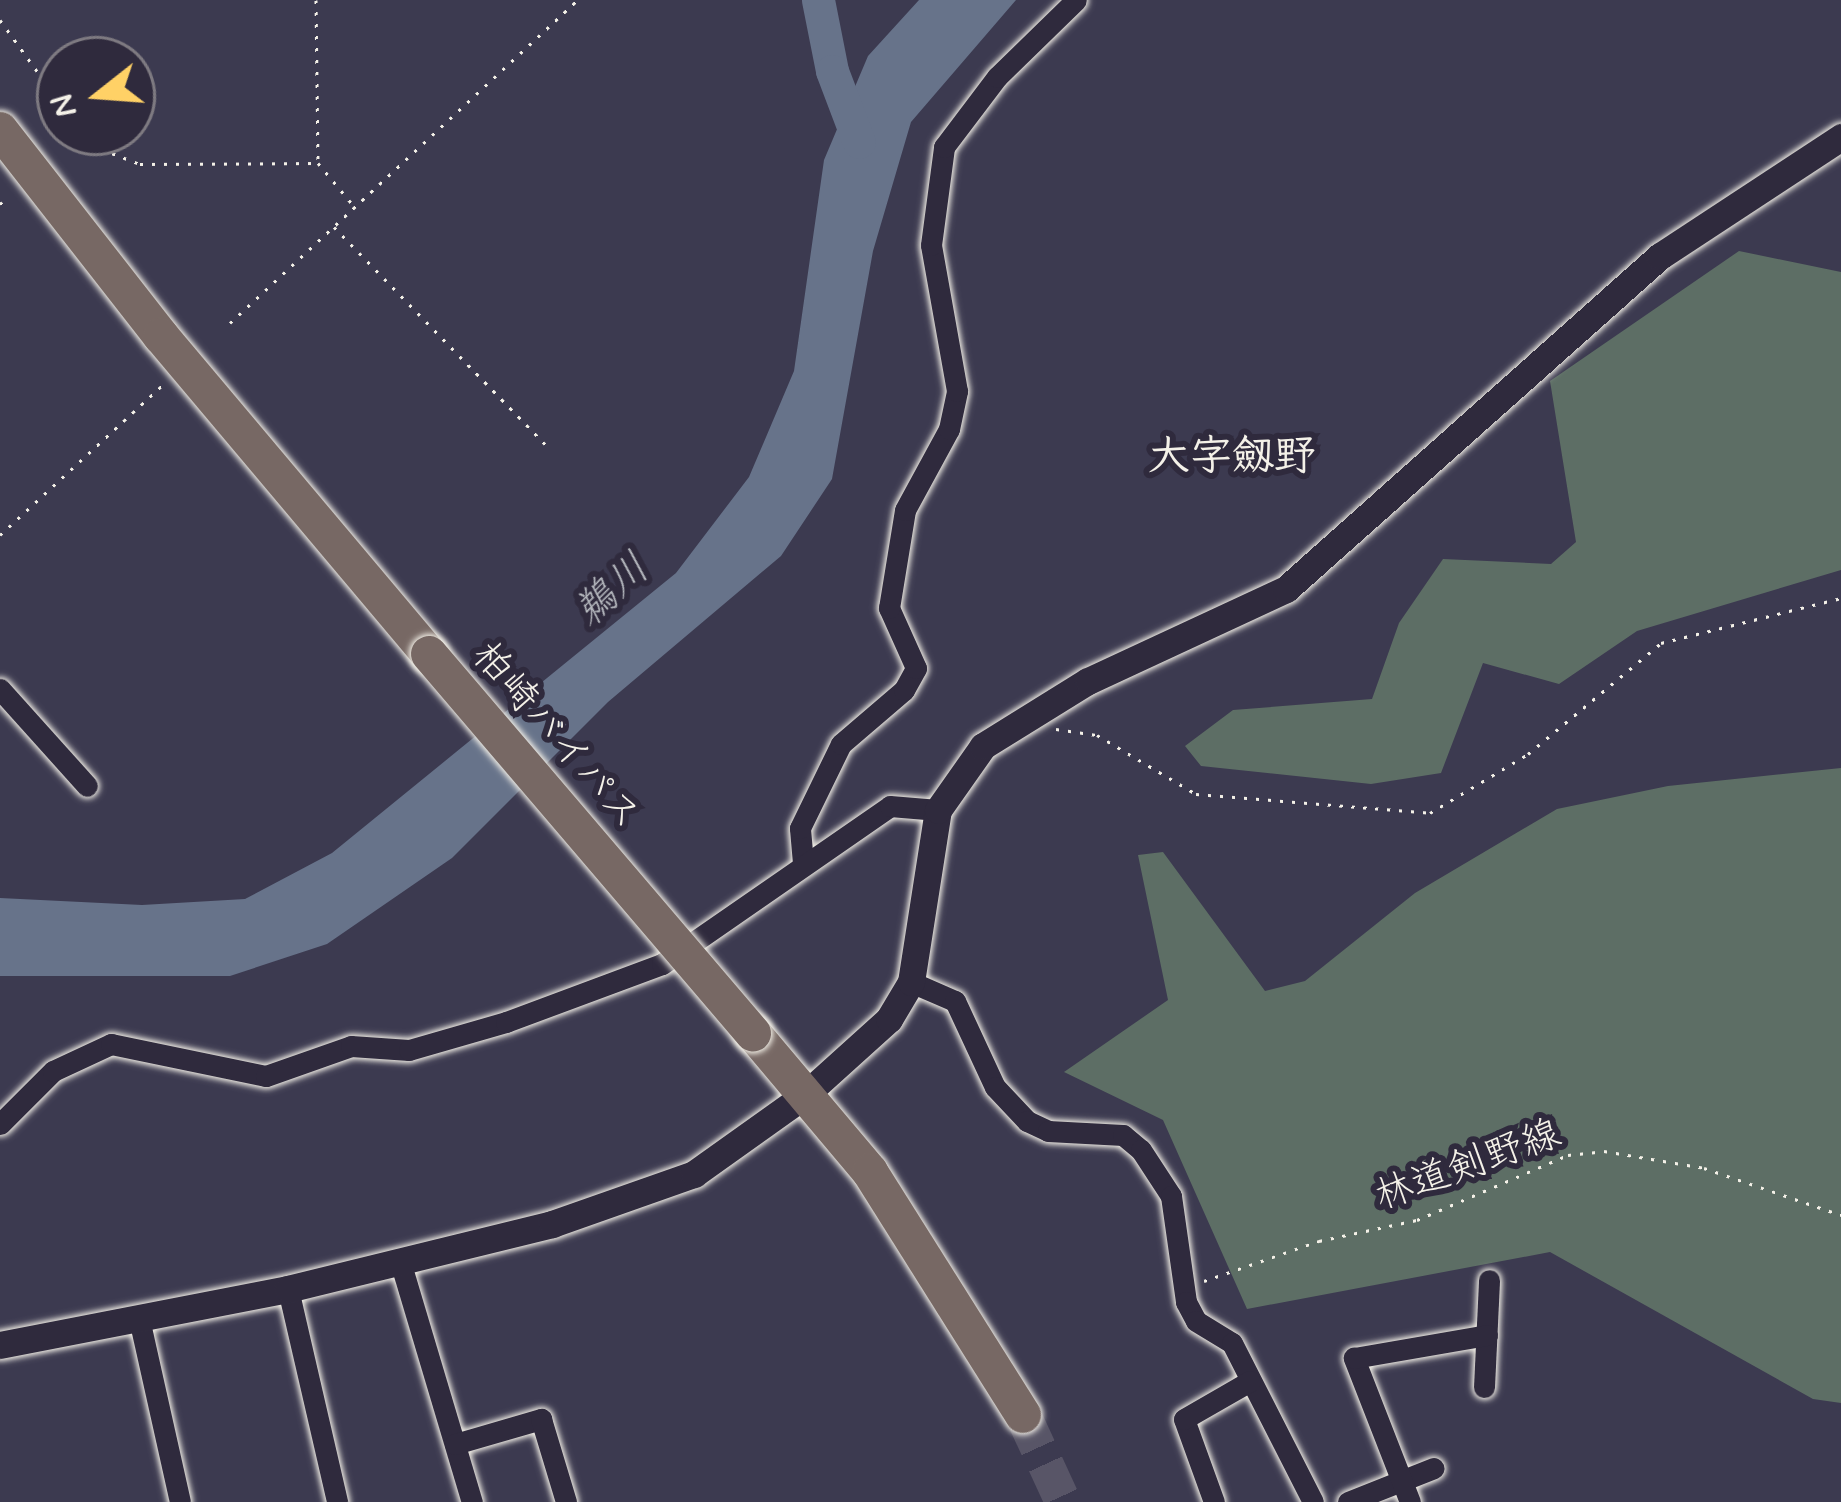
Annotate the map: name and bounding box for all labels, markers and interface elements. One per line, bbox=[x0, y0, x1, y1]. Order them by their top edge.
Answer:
north arrow bbox=[36, 36, 156, 156]
text: N bbox=[40, 89, 89, 123]
district label: 大字劔野 bbox=[1148, 433, 1316, 483]
water label: 鵜川 bbox=[565, 544, 661, 638]
street label: 柏崎バイパス bbox=[461, 633, 649, 841]
street label: 林道剣野線 bbox=[1368, 1112, 1568, 1222]

